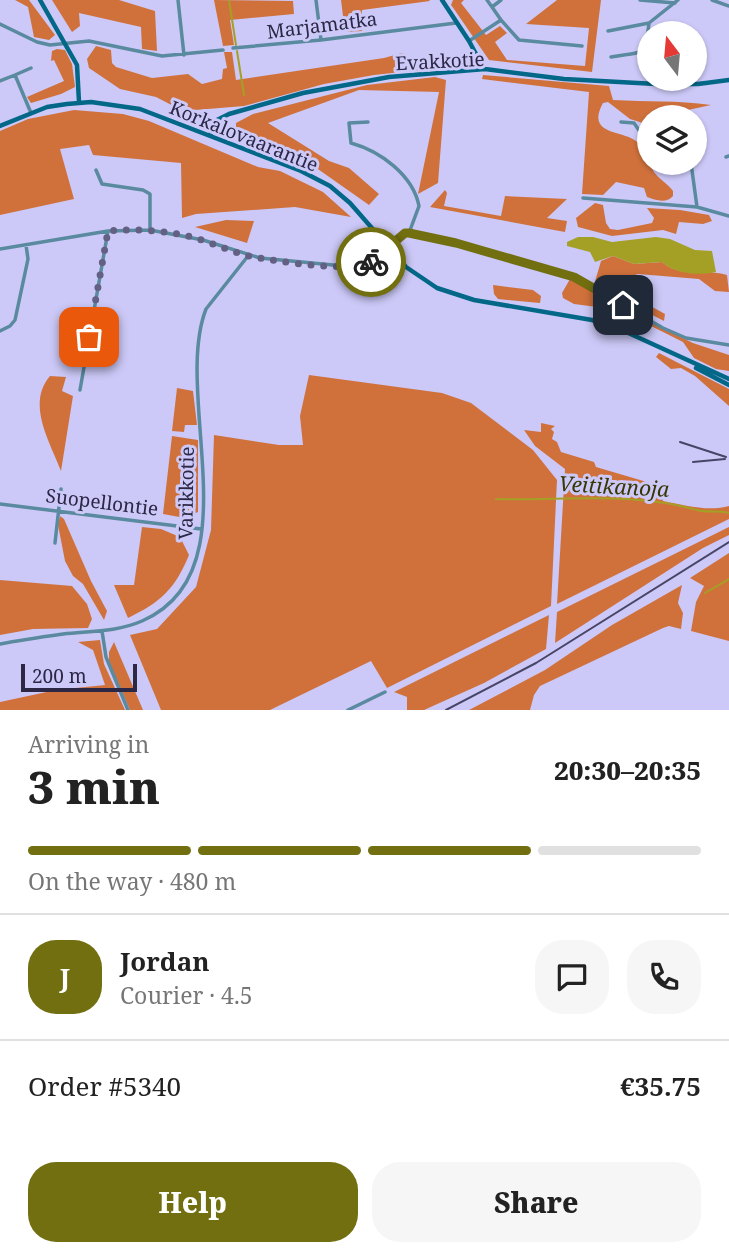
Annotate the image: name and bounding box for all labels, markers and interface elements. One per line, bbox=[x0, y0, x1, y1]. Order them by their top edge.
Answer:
street label: Marjamatka bbox=[265, 5, 379, 45]
north arrow bbox=[637, 21, 707, 91]
map controls bbox=[637, 21, 707, 175]
street label: Evakkotie bbox=[395, 46, 485, 76]
street label: Korkalovaarantie bbox=[166, 94, 322, 178]
button: layers bbox=[637, 105, 707, 175]
courier bbox=[336, 227, 406, 297]
icon: bike bbox=[352, 243, 390, 281]
pin bbox=[593, 275, 653, 335]
icon: home bbox=[604, 286, 642, 324]
pin bbox=[59, 307, 119, 367]
icon: bag bbox=[70, 318, 108, 356]
street label: Varikkotie bbox=[172, 446, 200, 540]
water label: Veitikanoja bbox=[558, 469, 671, 503]
street label: Suopellontie bbox=[44, 482, 160, 522]
scale bar bbox=[21, 661, 136, 693]
text: 200 m bbox=[32, 663, 87, 689]
text: Arriving in bbox=[28, 728, 149, 760]
text: 20:30–20:35 bbox=[554, 752, 701, 788]
text: 3 min bbox=[28, 755, 160, 817]
text: On the way · 480 m bbox=[28, 865, 236, 897]
button: chat bbox=[535, 940, 609, 1014]
button: phone bbox=[627, 940, 701, 1014]
text: Jordan bbox=[120, 943, 210, 979]
text: J bbox=[60, 959, 70, 995]
text: Courier · 4.5 bbox=[120, 979, 253, 1011]
text: Order #5340 bbox=[28, 1068, 181, 1104]
text: €35.75 bbox=[620, 1068, 701, 1104]
button: Help bbox=[28, 1162, 358, 1242]
button: Share bbox=[372, 1162, 701, 1242]

